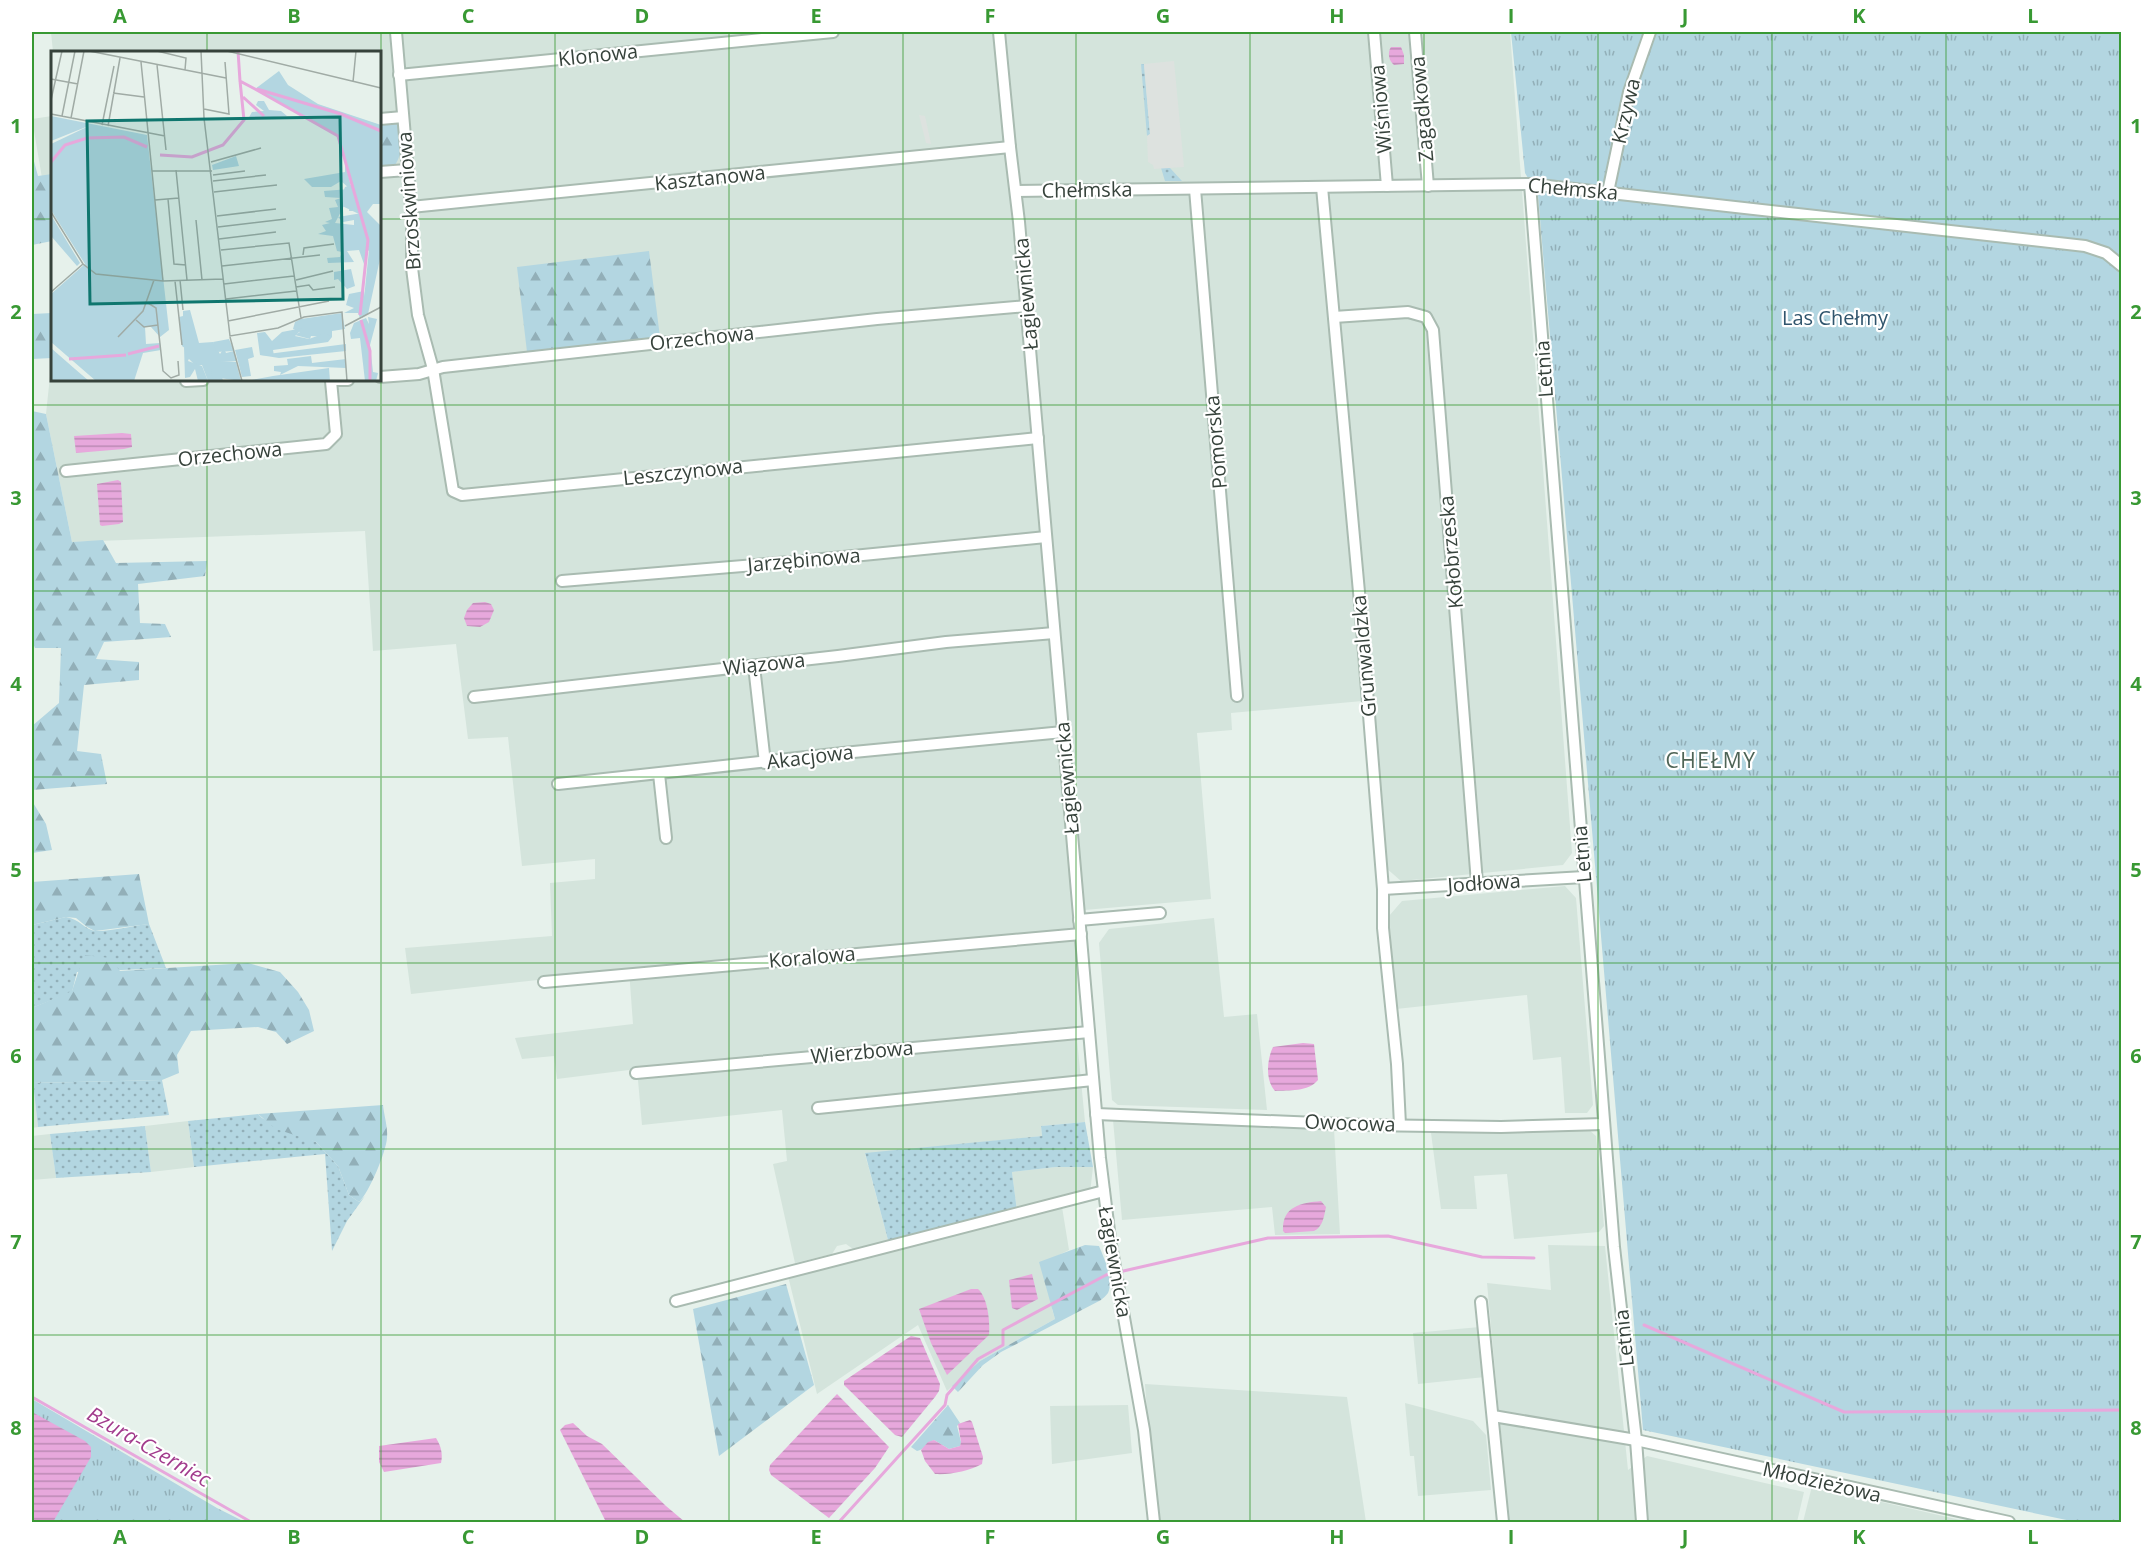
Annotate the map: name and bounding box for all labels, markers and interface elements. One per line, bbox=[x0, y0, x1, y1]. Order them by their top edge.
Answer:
text: A bbox=[113, 2, 127, 29]
text: B bbox=[287, 2, 301, 29]
text: C bbox=[462, 2, 475, 29]
text: D bbox=[635, 2, 649, 29]
text: E bbox=[810, 2, 822, 29]
text: F bbox=[985, 2, 995, 29]
text: G bbox=[1156, 2, 1170, 29]
text: H bbox=[1329, 2, 1345, 29]
text: I bbox=[1508, 2, 1514, 29]
text: J bbox=[1680, 2, 1688, 29]
text: K bbox=[1852, 2, 1866, 29]
text: L bbox=[2027, 2, 2039, 29]
street label: Klonowa bbox=[557, 37, 639, 72]
inset map bbox=[51, 51, 381, 381]
street label: Zagadkowa bbox=[1403, 55, 1440, 163]
street label: Wiśniowa bbox=[1363, 64, 1398, 155]
street label: Krzywa bbox=[1605, 75, 1646, 146]
text: 1 bbox=[10, 112, 22, 139]
text: 1 bbox=[2130, 112, 2142, 139]
street label: Brzoskwiniowa bbox=[390, 131, 427, 271]
street label: Kasztanowa bbox=[653, 158, 767, 197]
street label: Chełmska bbox=[1527, 171, 1619, 206]
street label: Chełmska bbox=[1041, 175, 1133, 204]
street label: Łagiewnicka bbox=[1007, 237, 1044, 351]
text: 2 bbox=[10, 298, 22, 325]
text: 2 bbox=[2130, 298, 2142, 325]
park label: Las Chełmy bbox=[1782, 304, 1889, 331]
street label: Orzechowa bbox=[648, 319, 755, 356]
street label: Letnia bbox=[1528, 340, 1559, 399]
street label: Pomorska bbox=[1198, 394, 1233, 490]
street label: Orzechowa bbox=[176, 435, 283, 472]
street label: Leszczynowa bbox=[622, 452, 744, 491]
text: 3 bbox=[10, 484, 22, 511]
text: 3 bbox=[2130, 484, 2142, 511]
street label: Kołobrzeska bbox=[1432, 494, 1469, 610]
street label: Jarzębinowa bbox=[744, 541, 862, 578]
street label: Grunwaldzka bbox=[1345, 594, 1382, 718]
street label: Wiązowa bbox=[721, 646, 806, 681]
text: 4 bbox=[10, 670, 22, 697]
text: 4 bbox=[2130, 670, 2142, 697]
street label: Łagiewnicka bbox=[1048, 721, 1085, 835]
street label: Akacjowa bbox=[765, 738, 855, 775]
district label: CHEŁMY bbox=[1666, 746, 1756, 774]
street label: Letnia bbox=[1566, 824, 1597, 884]
text: 5 bbox=[10, 856, 22, 883]
text: 5 bbox=[2130, 856, 2142, 883]
street label: Jodłowa bbox=[1444, 866, 1521, 899]
street label: Koralowa bbox=[767, 939, 857, 974]
street label: Wierzbowa bbox=[809, 1034, 915, 1069]
text: 6 bbox=[10, 1042, 22, 1069]
text: 6 bbox=[2130, 1042, 2142, 1069]
street label: Owocowa bbox=[1304, 1107, 1396, 1138]
street label: Łagiewnicka bbox=[1092, 1204, 1139, 1320]
text: 7 bbox=[10, 1228, 22, 1255]
text: 7 bbox=[2130, 1228, 2142, 1255]
street label: Letnia bbox=[1607, 1308, 1640, 1368]
water label: Bzura-Czerniec bbox=[83, 1399, 217, 1493]
text: 8 bbox=[10, 1414, 22, 1441]
text: 8 bbox=[2130, 1414, 2142, 1441]
street label: Młodzieżowa bbox=[1760, 1455, 1884, 1508]
text: A bbox=[113, 1523, 127, 1550]
text: B bbox=[287, 1523, 301, 1550]
text: C bbox=[462, 1523, 475, 1550]
text: D bbox=[635, 1523, 649, 1550]
text: E bbox=[810, 1523, 822, 1550]
text: F bbox=[985, 1523, 995, 1550]
text: G bbox=[1156, 1523, 1170, 1550]
text: H bbox=[1329, 1523, 1345, 1550]
text: I bbox=[1508, 1523, 1514, 1550]
text: J bbox=[1680, 1523, 1688, 1550]
text: K bbox=[1852, 1523, 1866, 1550]
text: L bbox=[2027, 1523, 2039, 1550]

